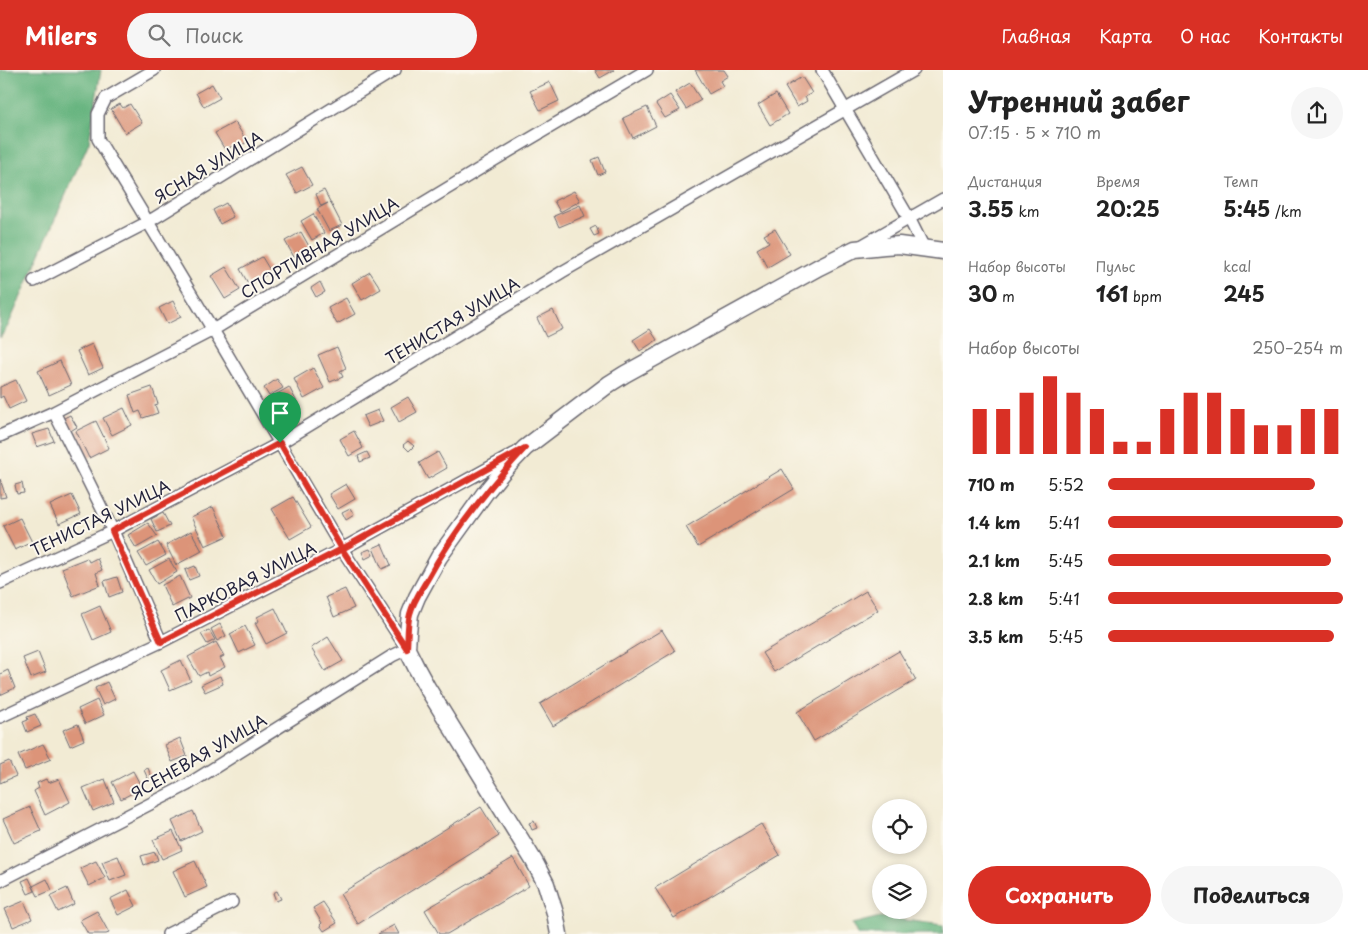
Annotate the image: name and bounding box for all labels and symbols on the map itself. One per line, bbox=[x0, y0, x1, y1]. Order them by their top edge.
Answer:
street label: ЯСНАЯ УЛИЦА bbox=[149, 124, 267, 208]
street label: СПОРТИВНАЯ УЛИЦА bbox=[235, 190, 403, 304]
street label: ТЕНИСТАЯ УЛИЦА bbox=[380, 270, 524, 370]
pin bbox=[259, 392, 301, 443]
street label: ТЕНИСТАЯ УЛИЦА bbox=[26, 473, 174, 561]
street label: ПАРКОВАЯ УЛИЦА bbox=[170, 535, 320, 627]
street label: ЯСЕНЕВАЯ УЛИЦА bbox=[125, 707, 271, 805]

